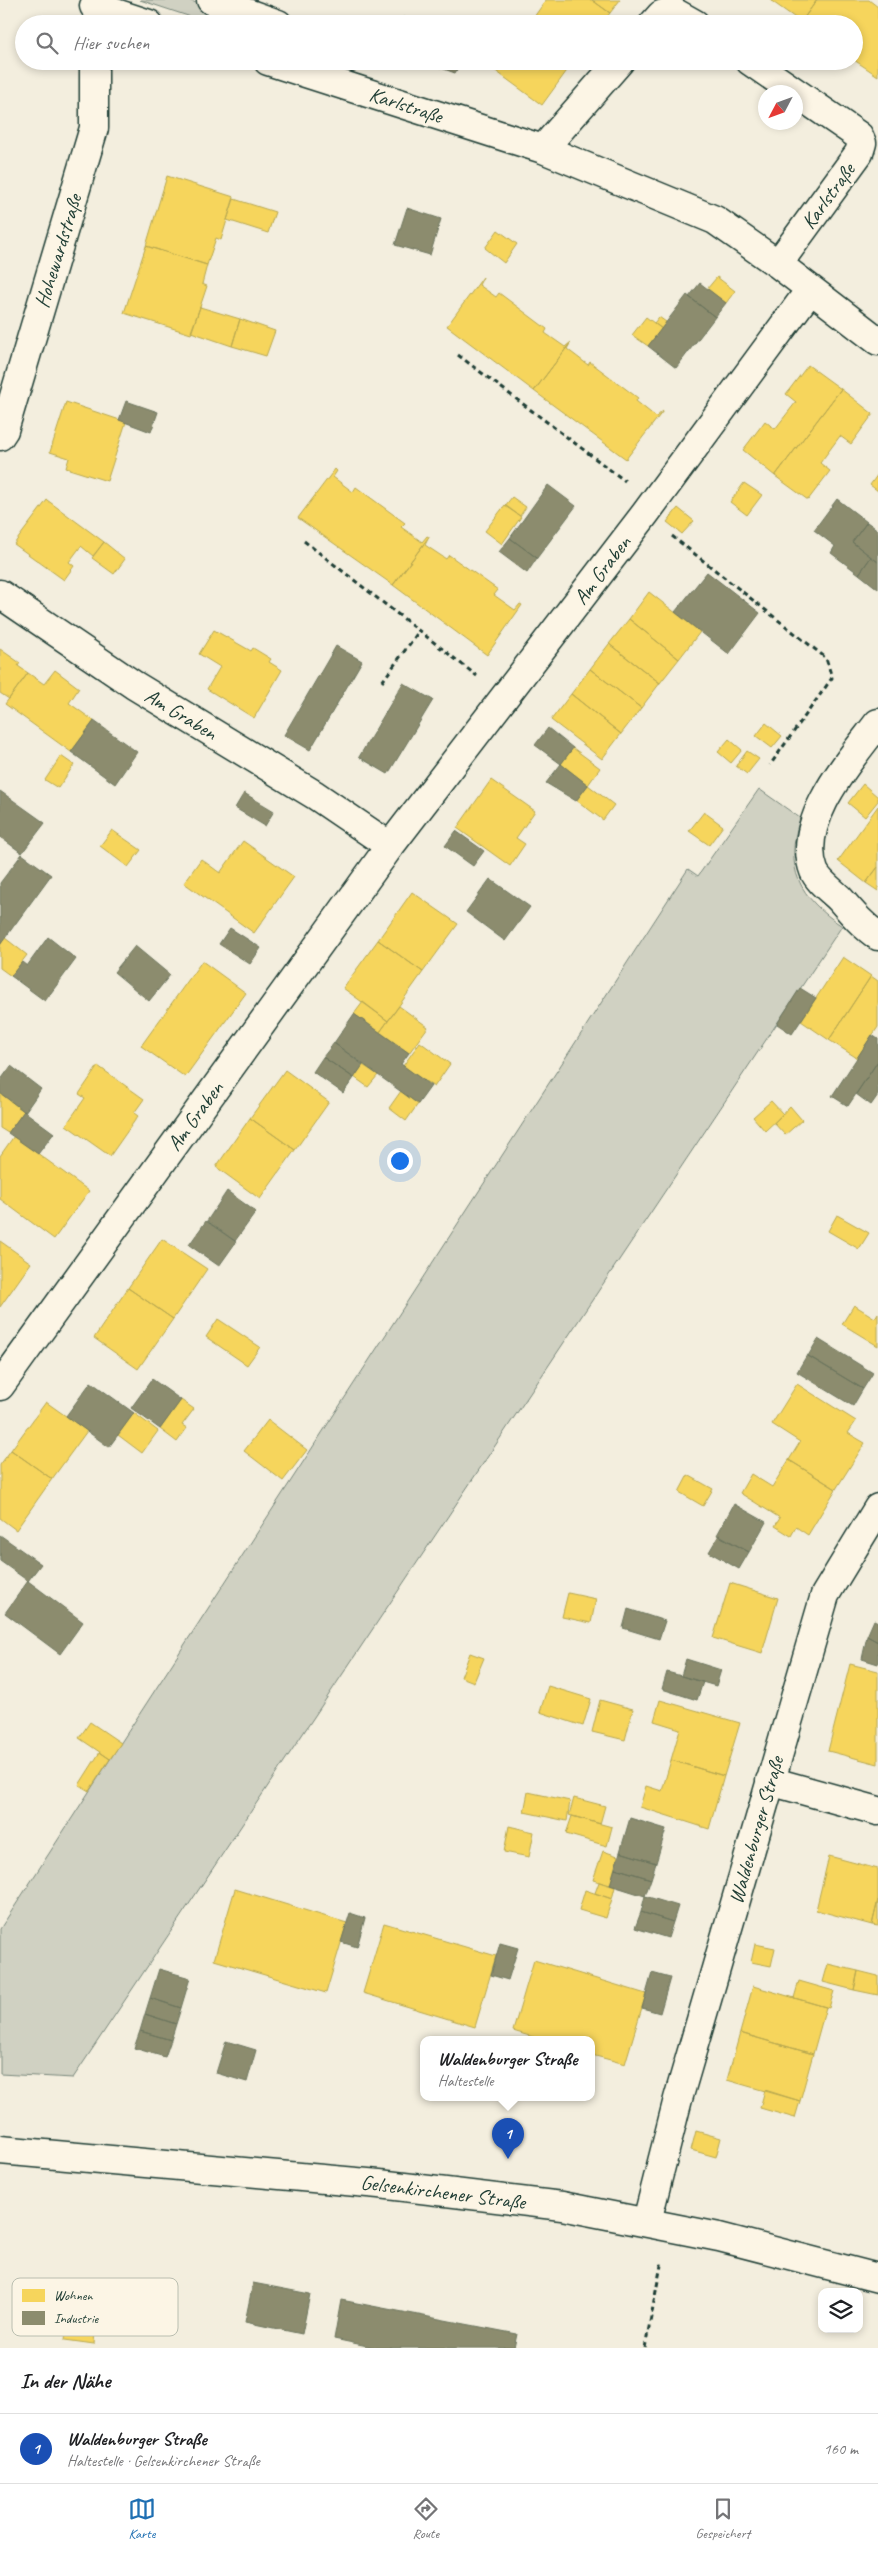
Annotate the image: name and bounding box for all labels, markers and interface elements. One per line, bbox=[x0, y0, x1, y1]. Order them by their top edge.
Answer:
search box bbox=[15, 15, 863, 70]
icon: search bbox=[33, 29, 61, 57]
text: Hier suchen bbox=[73, 31, 149, 55]
street label: Karlstraße bbox=[366, 81, 448, 130]
north arrow bbox=[758, 85, 803, 130]
street label: Karlstraße bbox=[795, 156, 862, 234]
street label: Hohewardstraße bbox=[28, 189, 88, 311]
street label: Am Graben bbox=[568, 530, 637, 610]
street label: Am Graben bbox=[140, 682, 222, 746]
street label: Am Graben bbox=[161, 1076, 229, 1156]
your location bbox=[387, 1148, 413, 1174]
street label: Waldenburger Straße bbox=[723, 1751, 790, 1907]
popup bbox=[420, 2036, 595, 2101]
text: Waldenburger Straße bbox=[438, 2047, 577, 2071]
text: Haltestelle bbox=[438, 2071, 494, 2091]
pin: 1 bbox=[492, 2118, 524, 2159]
street label: Gelsenkirchener Straße bbox=[359, 2169, 529, 2215]
legend bbox=[12, 2278, 178, 2336]
text: Wohnen bbox=[54, 2287, 93, 2304]
map controls bbox=[818, 2288, 863, 2333]
button: layers bbox=[818, 2288, 863, 2333]
text: Industrie bbox=[54, 2310, 100, 2327]
text: In der Nähe bbox=[20, 2368, 110, 2394]
text: Waldenburger Straße bbox=[67, 2427, 206, 2451]
text: 1 bbox=[32, 2439, 40, 2459]
text: 160 m bbox=[824, 2439, 858, 2459]
text: Haltestelle · Gelsenkirchener Straße bbox=[67, 2451, 260, 2471]
tab: Karte bbox=[128, 2495, 156, 2542]
tab: Route bbox=[412, 2495, 440, 2542]
tab: Gespeichert bbox=[696, 2495, 750, 2542]

